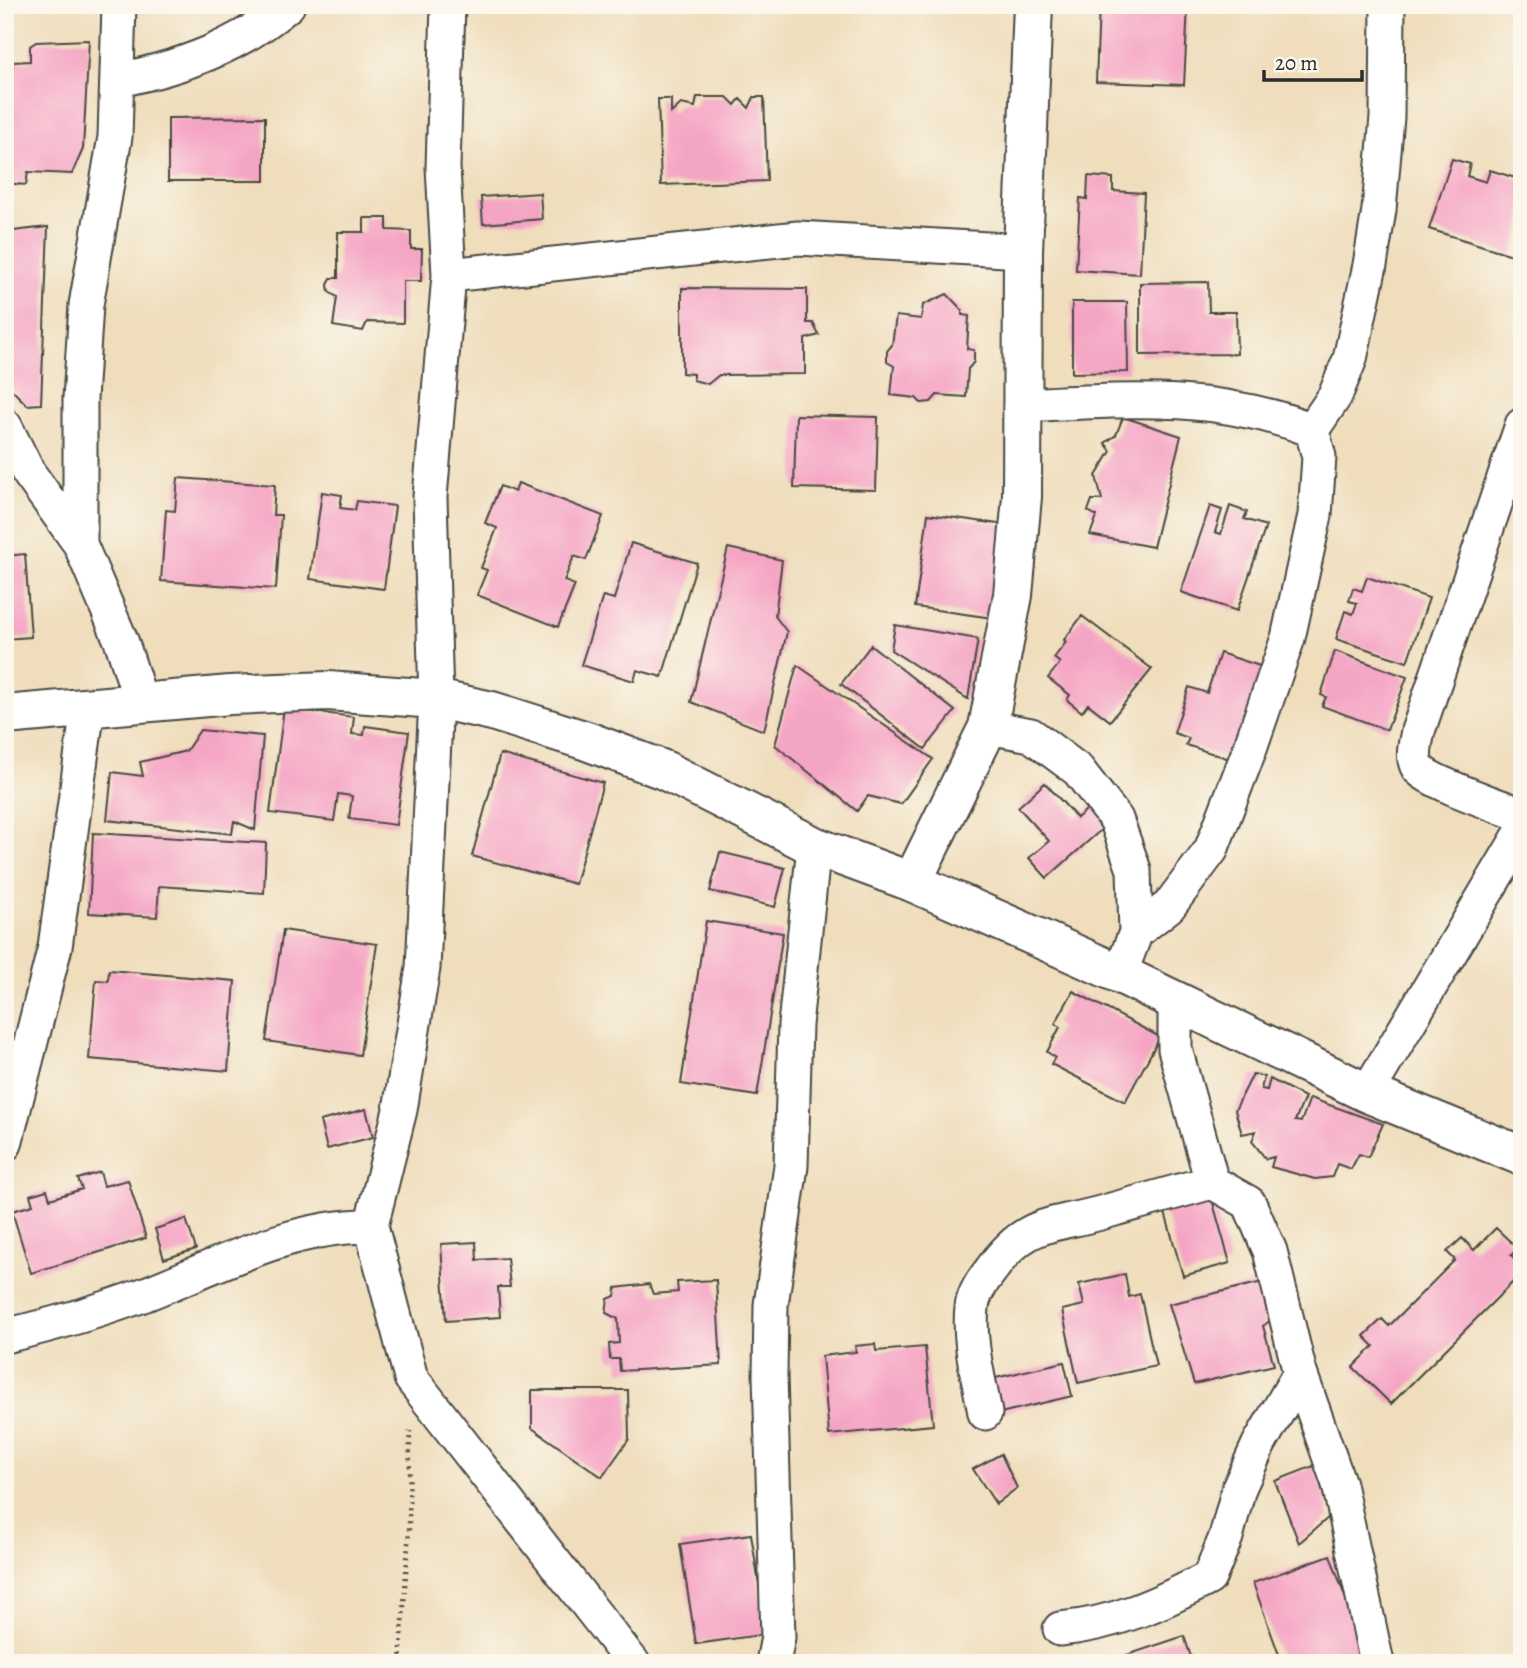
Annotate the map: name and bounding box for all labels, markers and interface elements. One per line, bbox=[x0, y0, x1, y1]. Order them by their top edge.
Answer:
scale bar bbox=[1264, 38, 1362, 82]
text: 20 m bbox=[1275, 49, 1318, 77]

